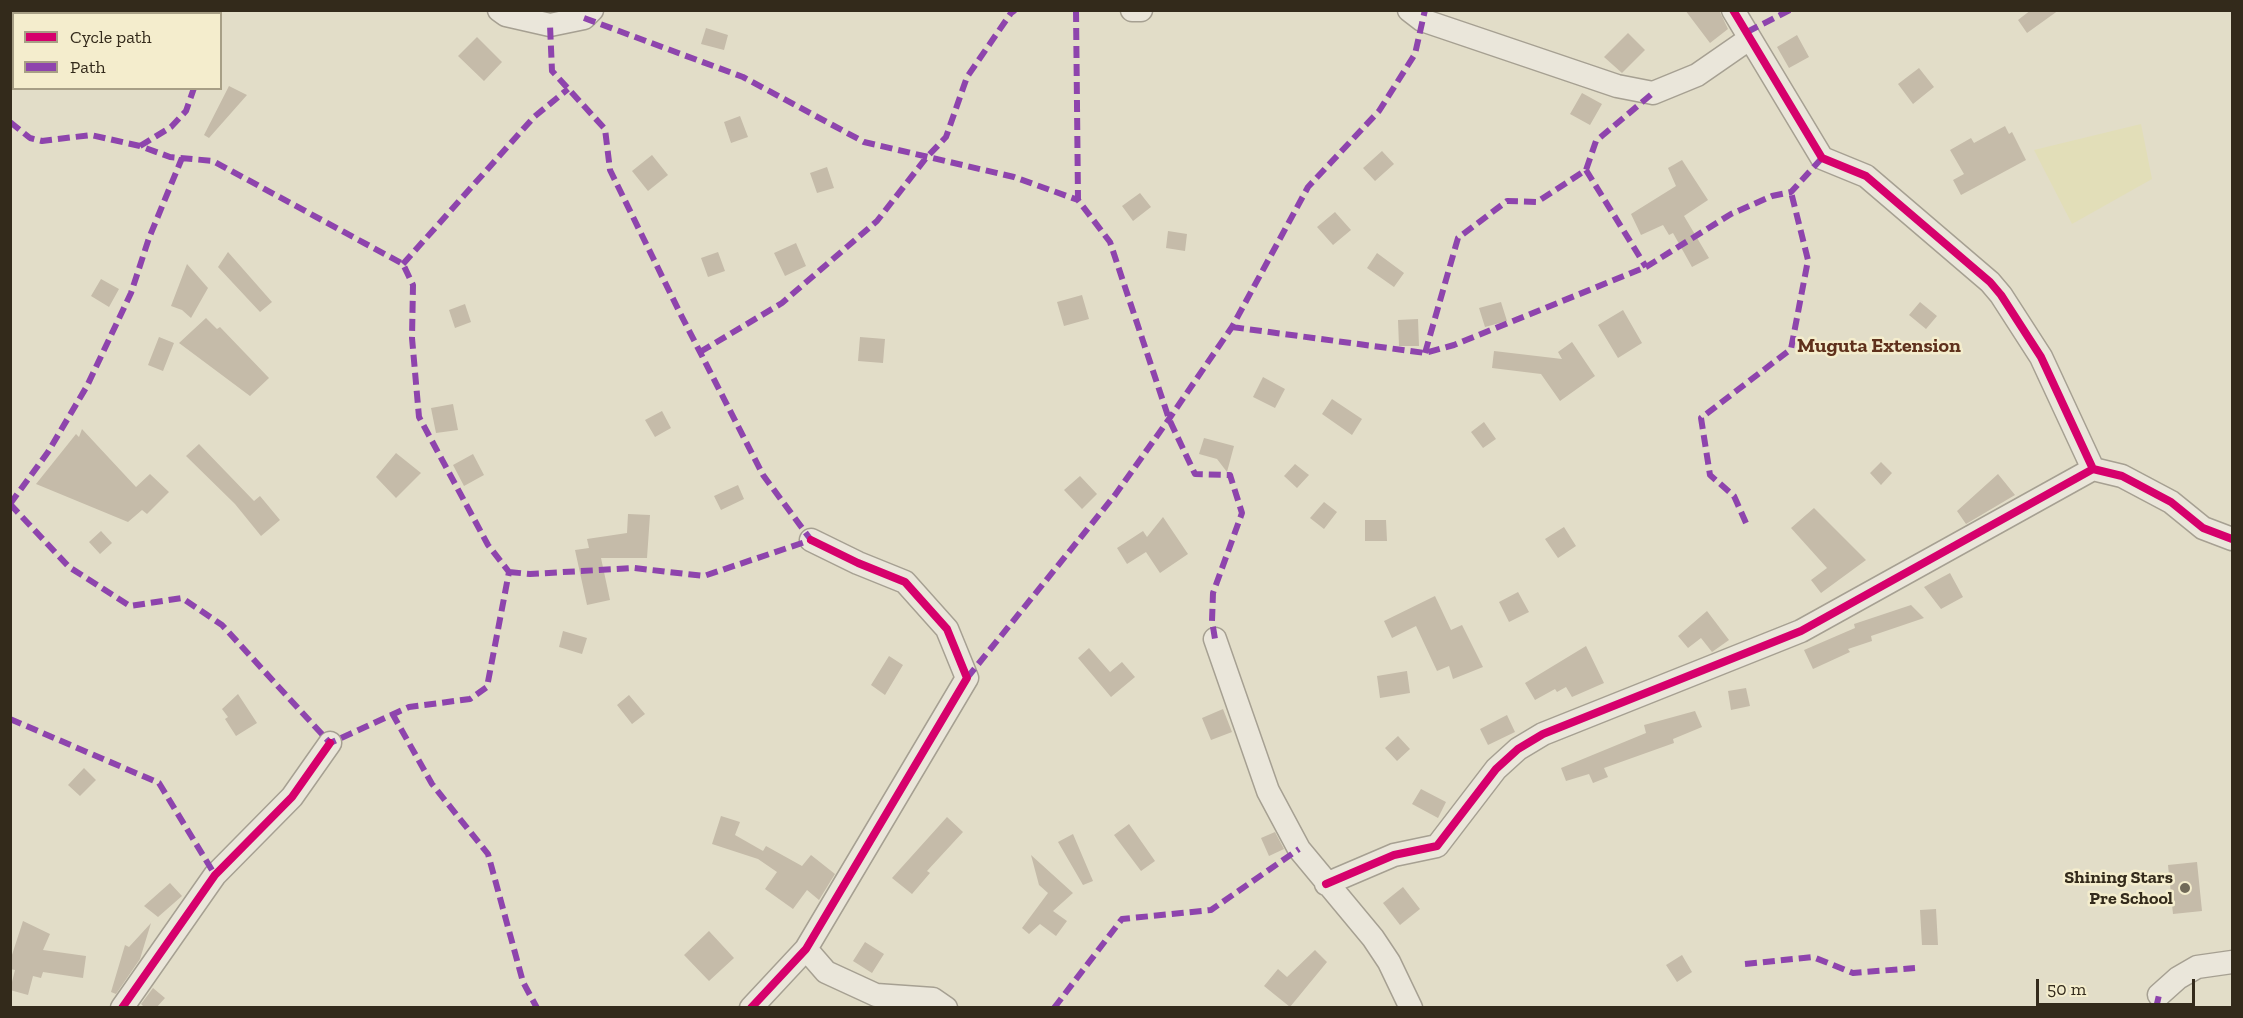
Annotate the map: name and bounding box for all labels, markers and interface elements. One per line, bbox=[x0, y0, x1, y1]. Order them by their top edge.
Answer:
legend bbox=[12, 12, 222, 90]
text: Cycle path bbox=[70, 26, 152, 48]
text: Path bbox=[70, 56, 106, 78]
district label: Muguta Extension bbox=[1797, 334, 1961, 358]
place label: Shining Stars Pre School bbox=[2064, 867, 2173, 910]
marker: Shining Stars Pre School bbox=[2178, 881, 2192, 895]
scale bar bbox=[2039, 967, 2198, 1005]
text: 50 m bbox=[2047, 978, 2086, 1000]

